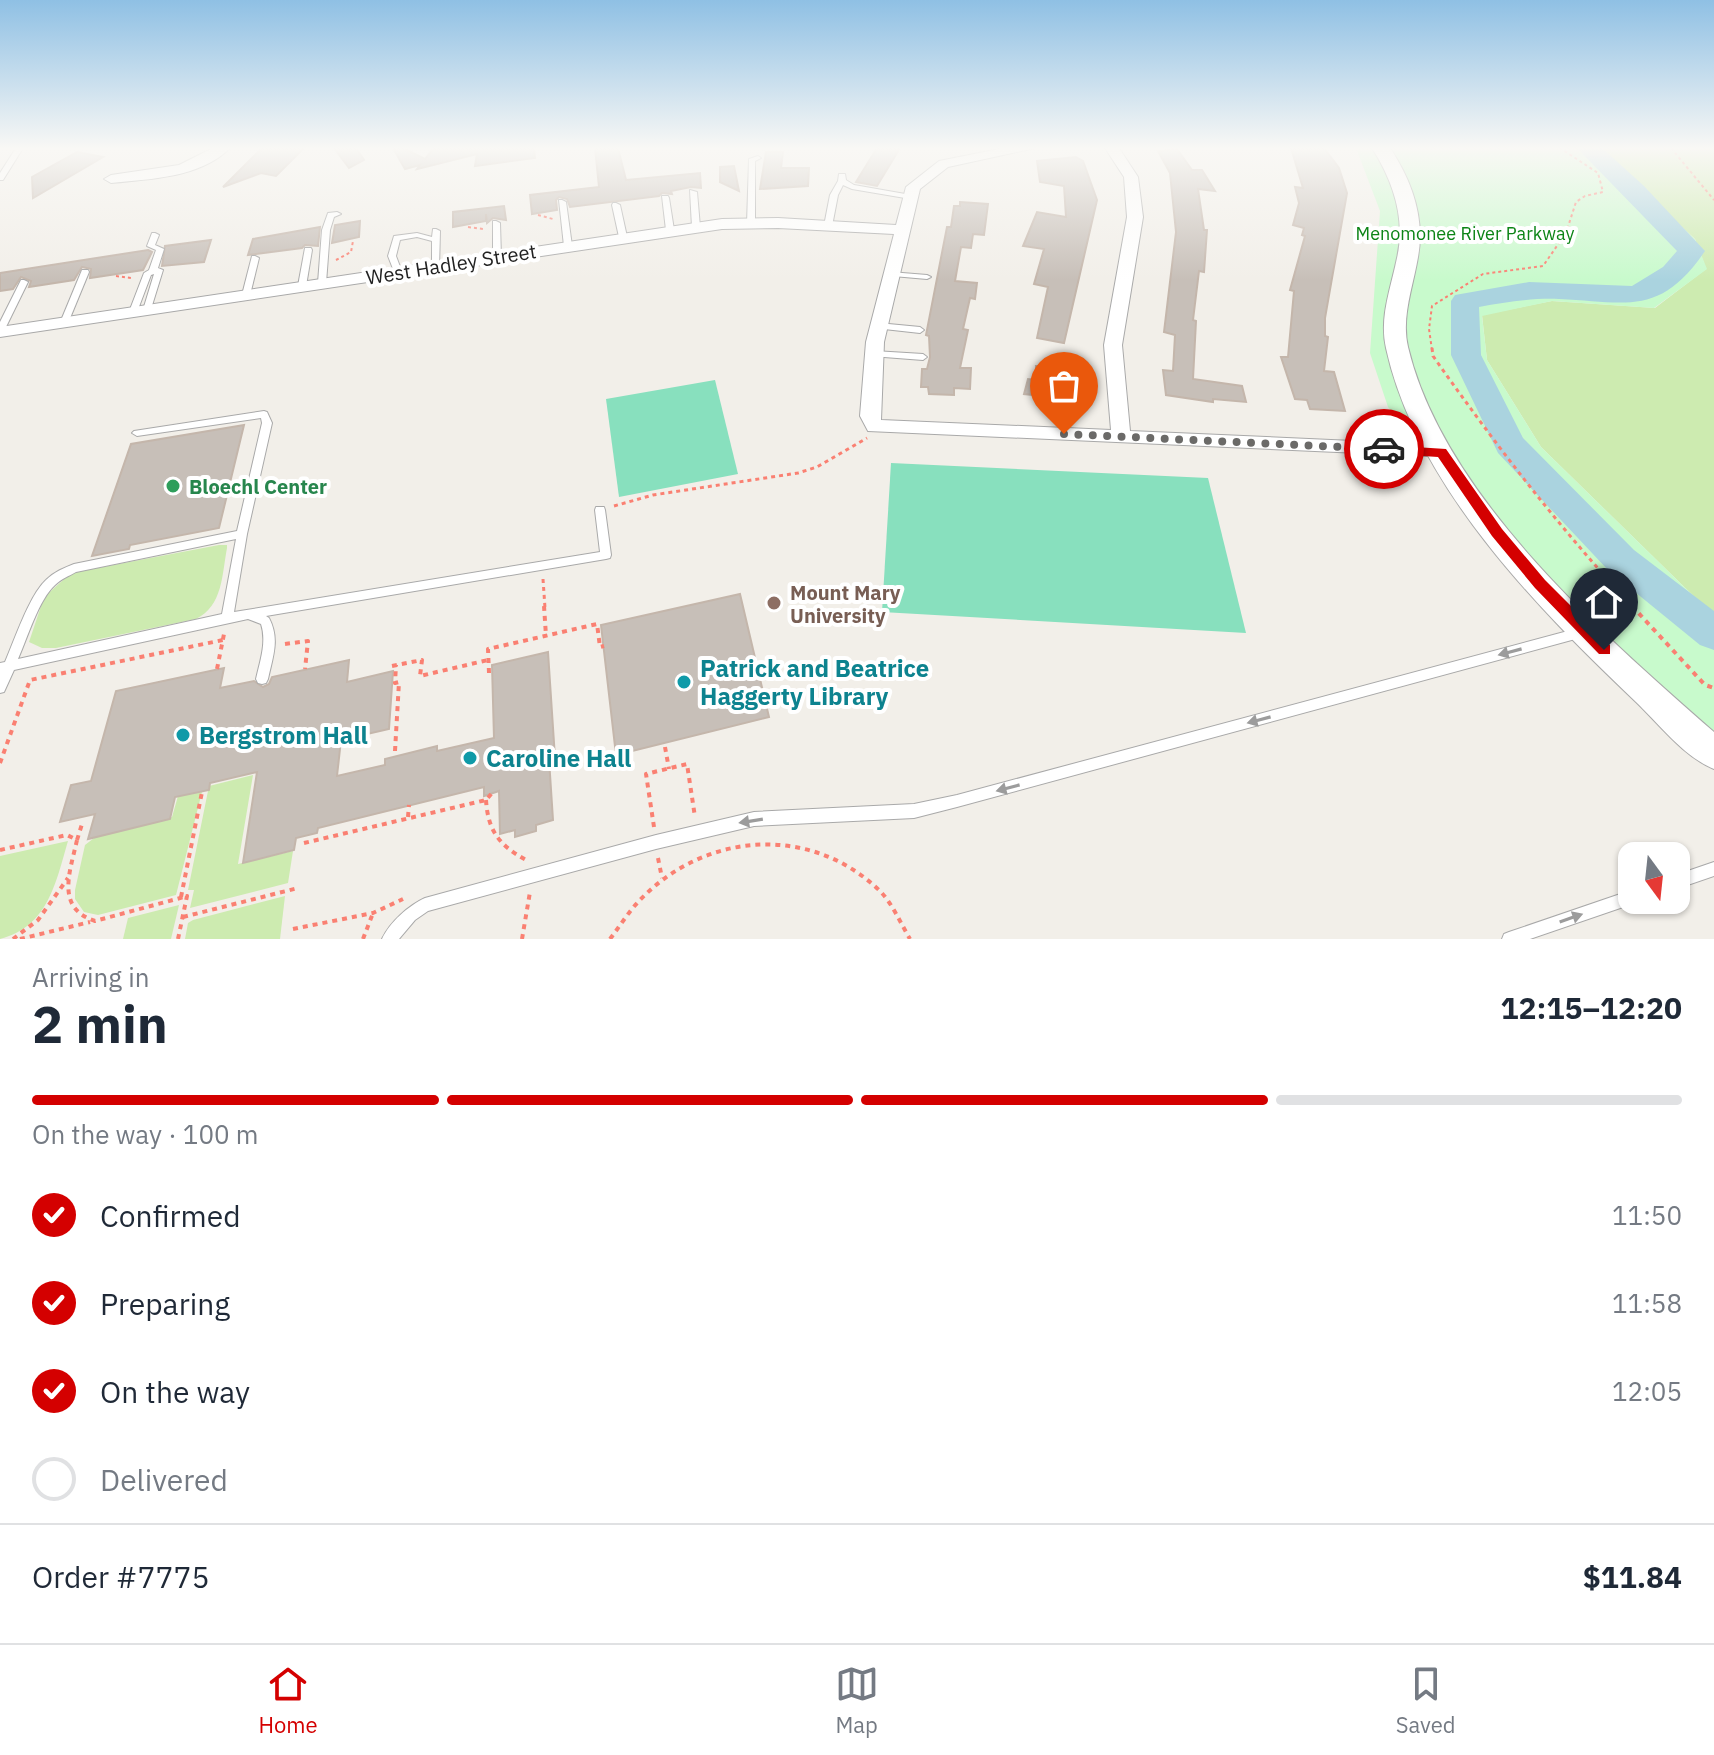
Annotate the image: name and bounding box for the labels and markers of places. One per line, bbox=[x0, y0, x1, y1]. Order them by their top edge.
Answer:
pin bbox=[1030, 352, 1098, 434]
place label: Bloechl Center bbox=[189, 473, 327, 500]
marker: Bloechl Center bbox=[164, 477, 182, 495]
pin bbox=[1570, 568, 1638, 650]
place label: Mount Mary University bbox=[790, 579, 901, 629]
marker: Mount Mary University bbox=[765, 594, 783, 612]
place label: Patrick and Beatrice Haggerty Library bbox=[700, 652, 929, 712]
marker: Patrick and Beatrice Haggerty Library bbox=[675, 673, 693, 691]
place label: Bergstrom Hall bbox=[199, 719, 368, 751]
marker: Bergstrom Hall bbox=[174, 726, 192, 744]
place label: Caroline Hall bbox=[486, 742, 631, 774]
marker: Caroline Hall bbox=[461, 749, 479, 767]

